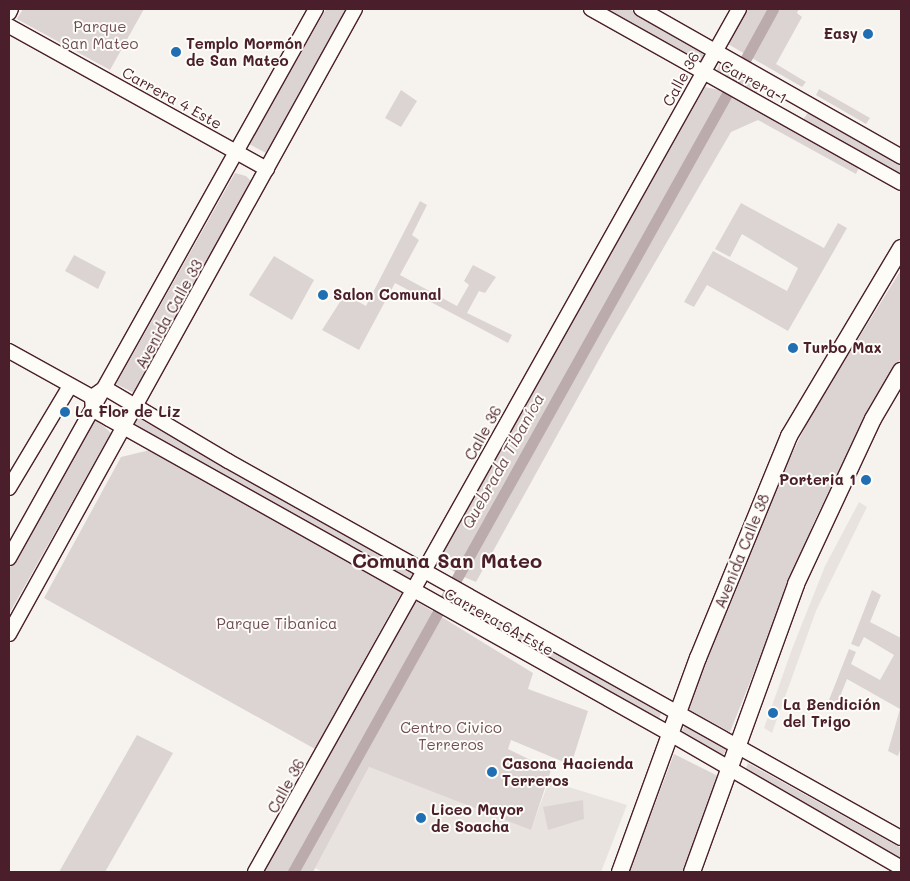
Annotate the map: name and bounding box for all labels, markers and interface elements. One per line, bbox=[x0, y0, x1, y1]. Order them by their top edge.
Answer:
park label: Parque San Mateo bbox=[62, 17, 138, 52]
place label: Easy bbox=[824, 25, 858, 43]
marker: Easy bbox=[862, 28, 874, 40]
place label: Templo Mormón de San Mateo bbox=[186, 34, 302, 69]
marker: Templo Mormón de San Mateo bbox=[170, 46, 182, 58]
street label: Calle 36 bbox=[659, 49, 703, 109]
street label: Carrera 1 bbox=[718, 56, 790, 108]
street label: Carrera 4 Este bbox=[119, 63, 225, 133]
street label: Avenida Calle 33 bbox=[132, 256, 206, 372]
place label: Salon Comunal bbox=[333, 286, 441, 304]
marker: Salon Comunal bbox=[317, 289, 329, 301]
place label: Turbo Max bbox=[803, 339, 882, 357]
marker: Turbo Max bbox=[787, 342, 799, 354]
water label: Quebrada Tibaníca bbox=[458, 390, 548, 532]
place label: La Flor de Liz bbox=[75, 403, 180, 421]
street label: Calle 36 bbox=[461, 403, 505, 463]
marker: La Flor de Liz bbox=[59, 406, 71, 418]
place label: Porteria 1 bbox=[779, 471, 856, 489]
marker: Porteria 1 bbox=[860, 474, 872, 486]
street label: Avenida Calle 38 bbox=[711, 491, 773, 611]
district label: Comuna San Mateo bbox=[352, 548, 542, 572]
street label: Carrera 6A Este bbox=[441, 585, 557, 659]
park label: Parque Tibanica bbox=[217, 615, 337, 633]
place label: La Bendición del Trigo bbox=[783, 695, 880, 730]
marker: La Bendición del Trigo bbox=[767, 707, 779, 719]
park label: Centro Civico Terreros bbox=[400, 718, 502, 753]
place label: Casona Hacienda Terreros bbox=[502, 754, 634, 789]
street label: Calle 36 bbox=[264, 756, 308, 816]
marker: Casona Hacienda Terreros bbox=[486, 766, 498, 778]
place label: Liceo Mayor de Soacha bbox=[431, 800, 524, 835]
marker: Liceo Mayor de Soacha bbox=[415, 812, 427, 824]

